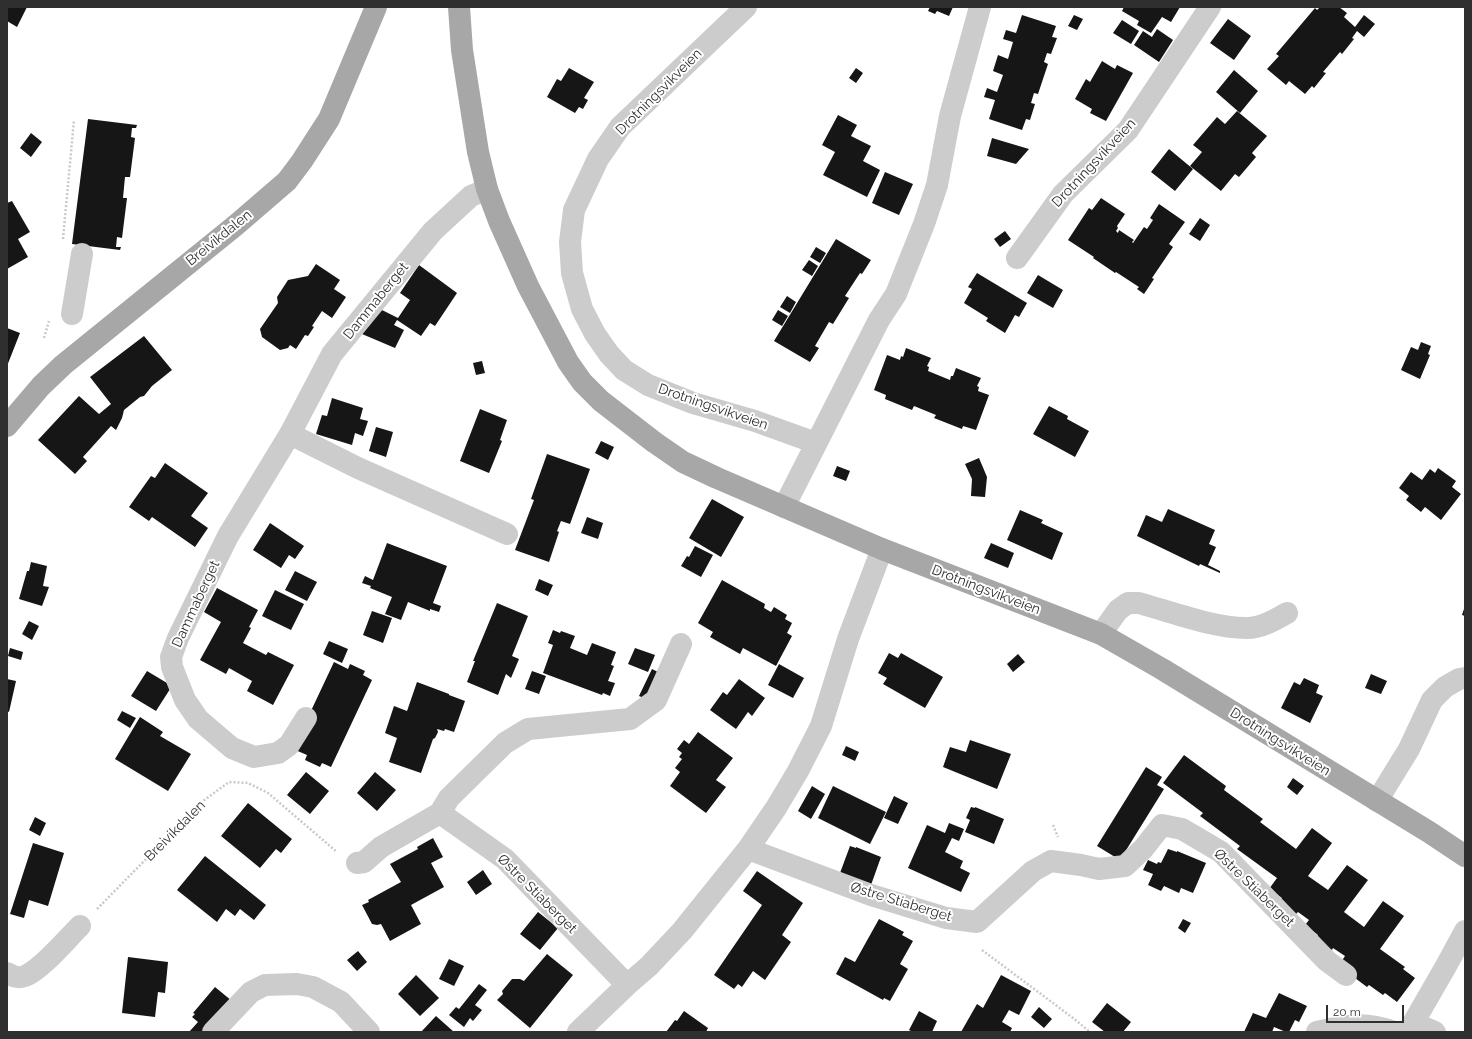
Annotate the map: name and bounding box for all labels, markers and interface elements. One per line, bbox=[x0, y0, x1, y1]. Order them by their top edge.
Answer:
street label: Drotningsvikveien bbox=[612, 45, 706, 139]
street label: Drotningsvikveien bbox=[1049, 115, 1139, 211]
street label: Breivikdalen bbox=[183, 206, 255, 270]
street label: Dammaberget bbox=[340, 259, 412, 343]
street label: Drotningsvikveien bbox=[656, 380, 770, 434]
street label: Dammaberget bbox=[169, 558, 223, 650]
street label: Drotningsvikveien bbox=[929, 562, 1043, 618]
street label: Drotningsvikveien bbox=[1227, 704, 1333, 780]
street label: Breivikdalen bbox=[141, 797, 209, 865]
street label: Østre Stiaberget bbox=[1210, 845, 1298, 931]
street label: Østre Stiaberget bbox=[494, 851, 580, 937]
street label: Østre Stiaberget bbox=[848, 879, 954, 925]
scale bar bbox=[1328, 997, 1406, 1023]
text: 20 m bbox=[1333, 1005, 1361, 1019]

